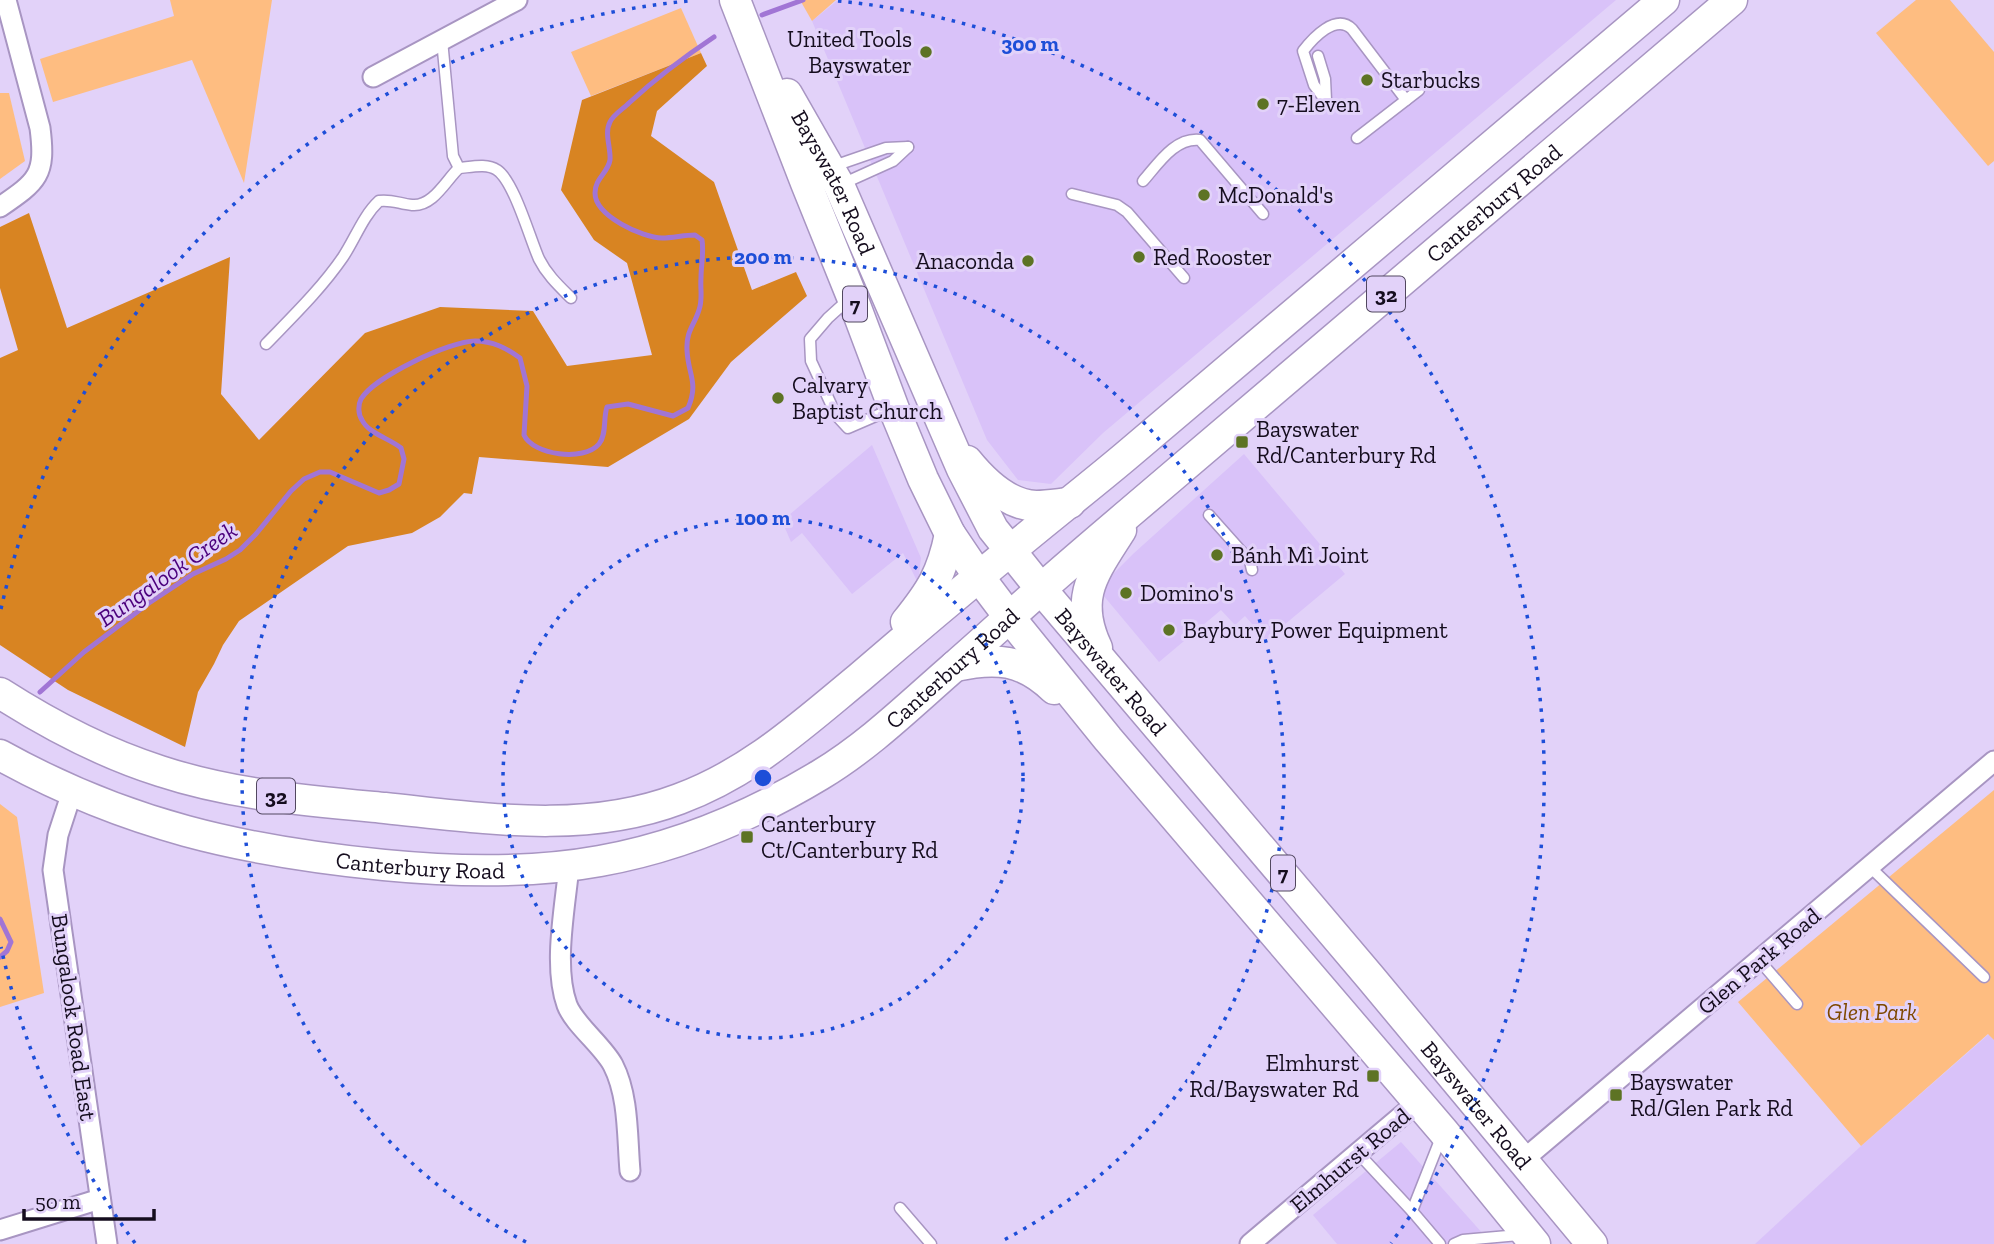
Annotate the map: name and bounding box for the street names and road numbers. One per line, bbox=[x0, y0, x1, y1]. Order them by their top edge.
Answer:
street label: Bayswater Road bbox=[785, 105, 882, 259]
street label: Canterbury Road bbox=[1420, 137, 1568, 268]
road number: 32 bbox=[1367, 276, 1405, 312]
road number: 7 bbox=[843, 286, 867, 322]
street label: Canterbury Road bbox=[880, 601, 1025, 735]
street label: Bayswater Road bbox=[1049, 602, 1173, 741]
road number: 32 bbox=[257, 778, 295, 814]
street label: Canterbury Road bbox=[334, 846, 505, 885]
road number: 7 bbox=[1271, 856, 1295, 890]
street label: Glen Park Road bbox=[1692, 901, 1826, 1020]
street label: Bungalook Road East bbox=[46, 912, 102, 1123]
street label: Bayswater Road bbox=[1415, 1035, 1538, 1175]
street label: Elmhurst Road bbox=[1284, 1101, 1416, 1218]

